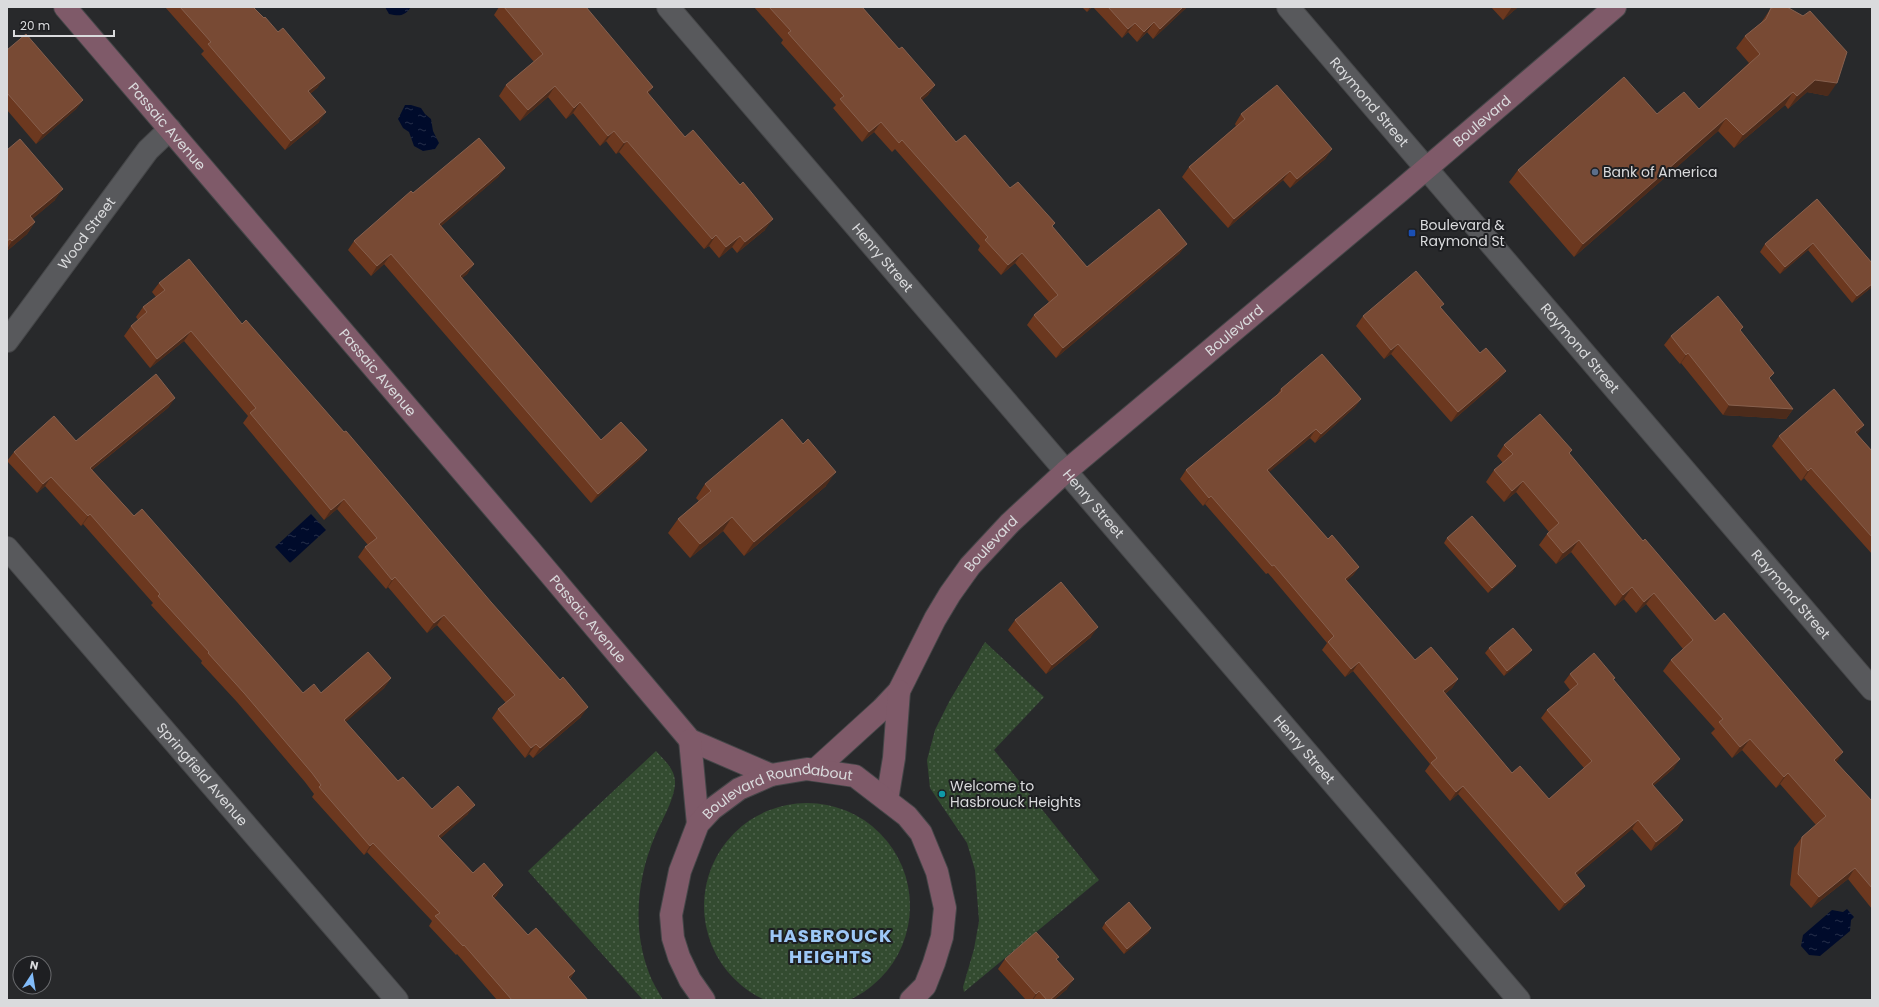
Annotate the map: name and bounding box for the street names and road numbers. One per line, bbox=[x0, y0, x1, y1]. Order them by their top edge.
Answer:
street label: Raymond Street bbox=[1325, 53, 1413, 151]
street label: Passaic Avenue bbox=[124, 78, 211, 175]
street label: Boulevard bbox=[1448, 90, 1515, 152]
street label: Wood Street bbox=[53, 193, 120, 274]
street label: Henry Street bbox=[847, 219, 918, 296]
street label: Raymond Street bbox=[1536, 299, 1624, 397]
street label: Boulevard bbox=[1201, 300, 1268, 360]
street label: Passaic Avenue bbox=[334, 324, 421, 421]
street label: Henry Street bbox=[1058, 465, 1129, 542]
street label: Boulevard bbox=[959, 511, 1022, 576]
street label: Raymond Street bbox=[1747, 545, 1835, 643]
street label: Passaic Avenue bbox=[545, 571, 631, 668]
street label: Henry Street bbox=[1269, 711, 1340, 788]
street label: Springfield Avenue bbox=[152, 718, 253, 831]
street label: Boulevard Roundabout bbox=[698, 758, 854, 823]

